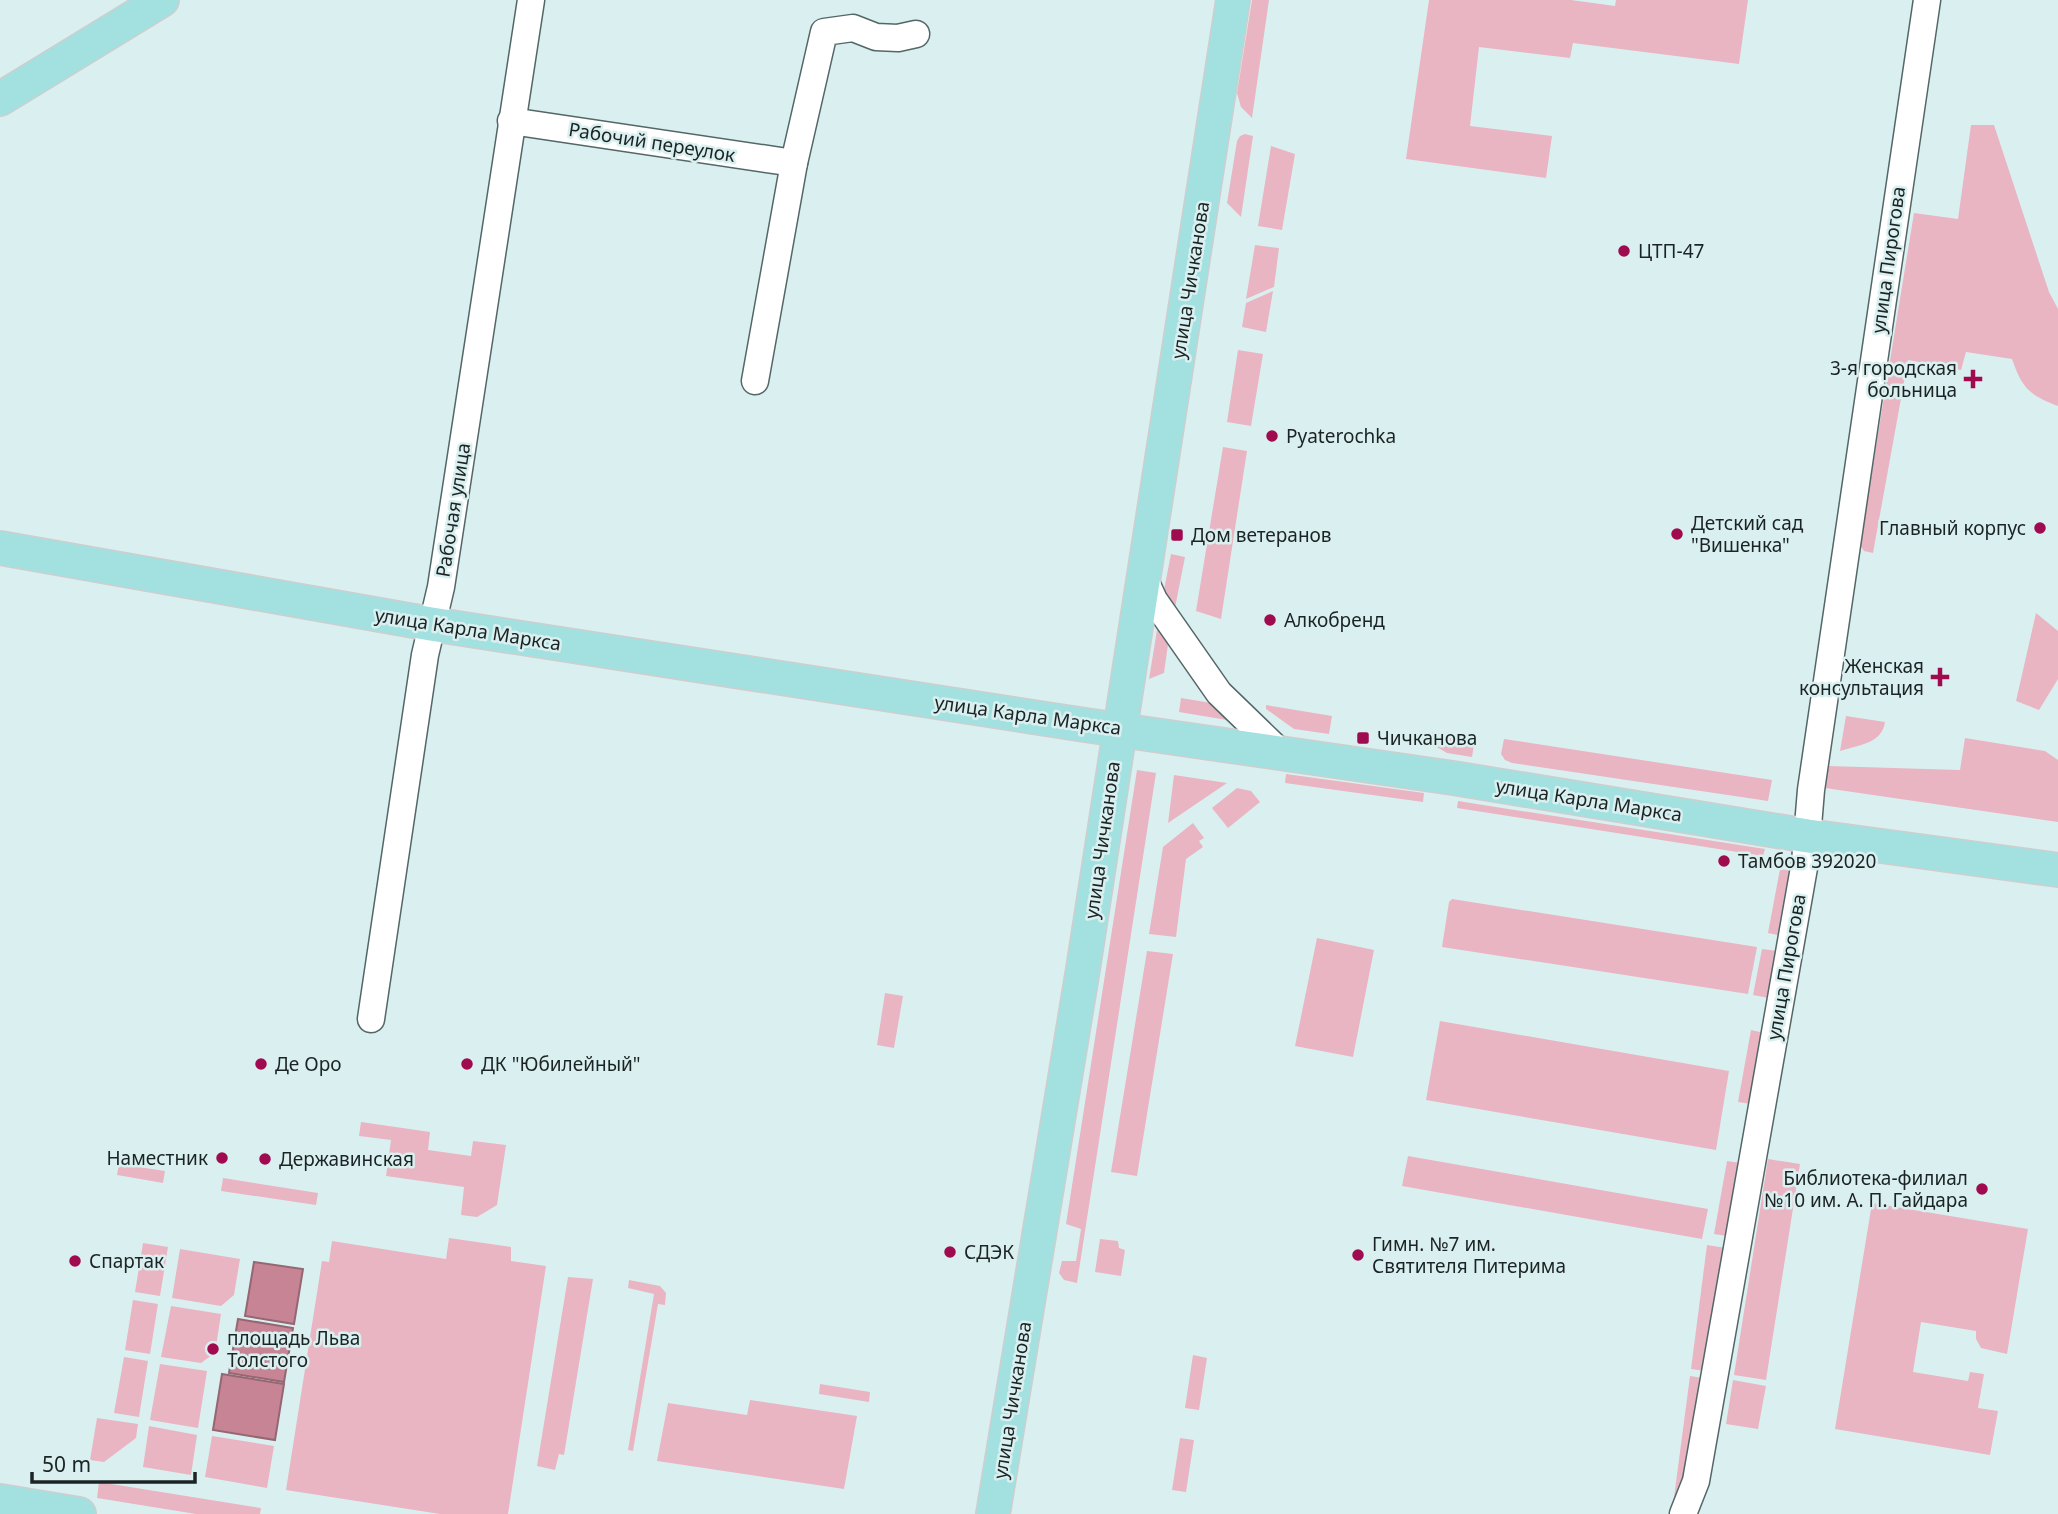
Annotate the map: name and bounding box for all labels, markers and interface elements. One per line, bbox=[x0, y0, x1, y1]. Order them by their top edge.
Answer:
street label: Рабочий переулок bbox=[567, 116, 737, 168]
street label: улица Пирогова bbox=[1865, 185, 1911, 335]
street label: улица Чичканова bbox=[1165, 199, 1215, 361]
place label: ЦТП-47 bbox=[1638, 238, 1704, 264]
marker: ЦТП-47 bbox=[1616, 243, 1632, 259]
place label: 3-я городская больница bbox=[1830, 355, 1957, 403]
marker: 3-я городская больница bbox=[1963, 369, 1983, 389]
place label: Pyaterochka bbox=[1286, 423, 1396, 449]
marker: Pyaterochka bbox=[1264, 428, 1280, 444]
street label: Рабочая улица bbox=[430, 441, 476, 579]
place label: Детский сад "Вишенка" bbox=[1691, 510, 1804, 558]
place label: Главный корпус bbox=[1879, 515, 2026, 541]
marker: Главный корпус bbox=[2032, 520, 2048, 536]
place label: Дом ветеранов bbox=[1191, 522, 1332, 548]
marker: Детский сад "Вишенка" bbox=[1669, 526, 1685, 542]
marker: Дом ветеранов bbox=[1169, 527, 1185, 543]
street label: улица Карла Маркса bbox=[373, 601, 563, 657]
place label: Алкобренд bbox=[1284, 607, 1385, 633]
marker: Алкобренд bbox=[1262, 612, 1278, 628]
place label: Женская консультация bbox=[1799, 653, 1924, 701]
marker: Женская консультация bbox=[1930, 667, 1950, 687]
street label: улица Карла Маркса bbox=[933, 689, 1123, 741]
place label: Чичканова bbox=[1377, 725, 1477, 751]
marker: Чичканова bbox=[1355, 730, 1371, 746]
street label: улица Чичканова bbox=[1078, 759, 1126, 921]
street label: улица Карла Маркса bbox=[1494, 772, 1684, 828]
place label: Тамбов 392020 bbox=[1738, 848, 1876, 874]
marker: Тамбов 392020 bbox=[1716, 853, 1732, 869]
street label: улица Пирогова bbox=[1760, 892, 1812, 1042]
place label: Де Оро bbox=[275, 1051, 342, 1077]
place label: ДК "Юбилейный" bbox=[481, 1051, 641, 1077]
marker: Де Оро bbox=[253, 1056, 269, 1072]
marker: ДК "Юбилейный" bbox=[459, 1056, 475, 1072]
place label: Наместник bbox=[107, 1145, 208, 1171]
place label: Державинская bbox=[279, 1146, 414, 1172]
marker: Наместник bbox=[214, 1150, 230, 1166]
marker: Державинская bbox=[257, 1151, 273, 1167]
place label: Библиотека-филиал №10 им. А. П. Гайдара bbox=[1764, 1165, 1968, 1213]
marker: Библиотека-филиал №10 им. А. П. Гайдара bbox=[1974, 1181, 1990, 1197]
place label: Гимн. №7 им. Святителя Питерима bbox=[1372, 1231, 1566, 1279]
place label: СДЭК bbox=[964, 1239, 1014, 1265]
marker: СДЭК bbox=[942, 1244, 958, 1260]
marker: Гимн. №7 им. Святителя Питерима bbox=[1350, 1247, 1366, 1263]
place label: Спартак bbox=[89, 1248, 164, 1274]
marker: Спартак bbox=[67, 1253, 83, 1269]
street label: улица Чичканова bbox=[987, 1319, 1037, 1481]
place label: площадь Льва Толстого bbox=[227, 1325, 360, 1373]
marker: площадь Льва Толстого bbox=[205, 1341, 221, 1357]
scale bar bbox=[32, 1440, 194, 1484]
text: 50 m bbox=[42, 1450, 91, 1478]

